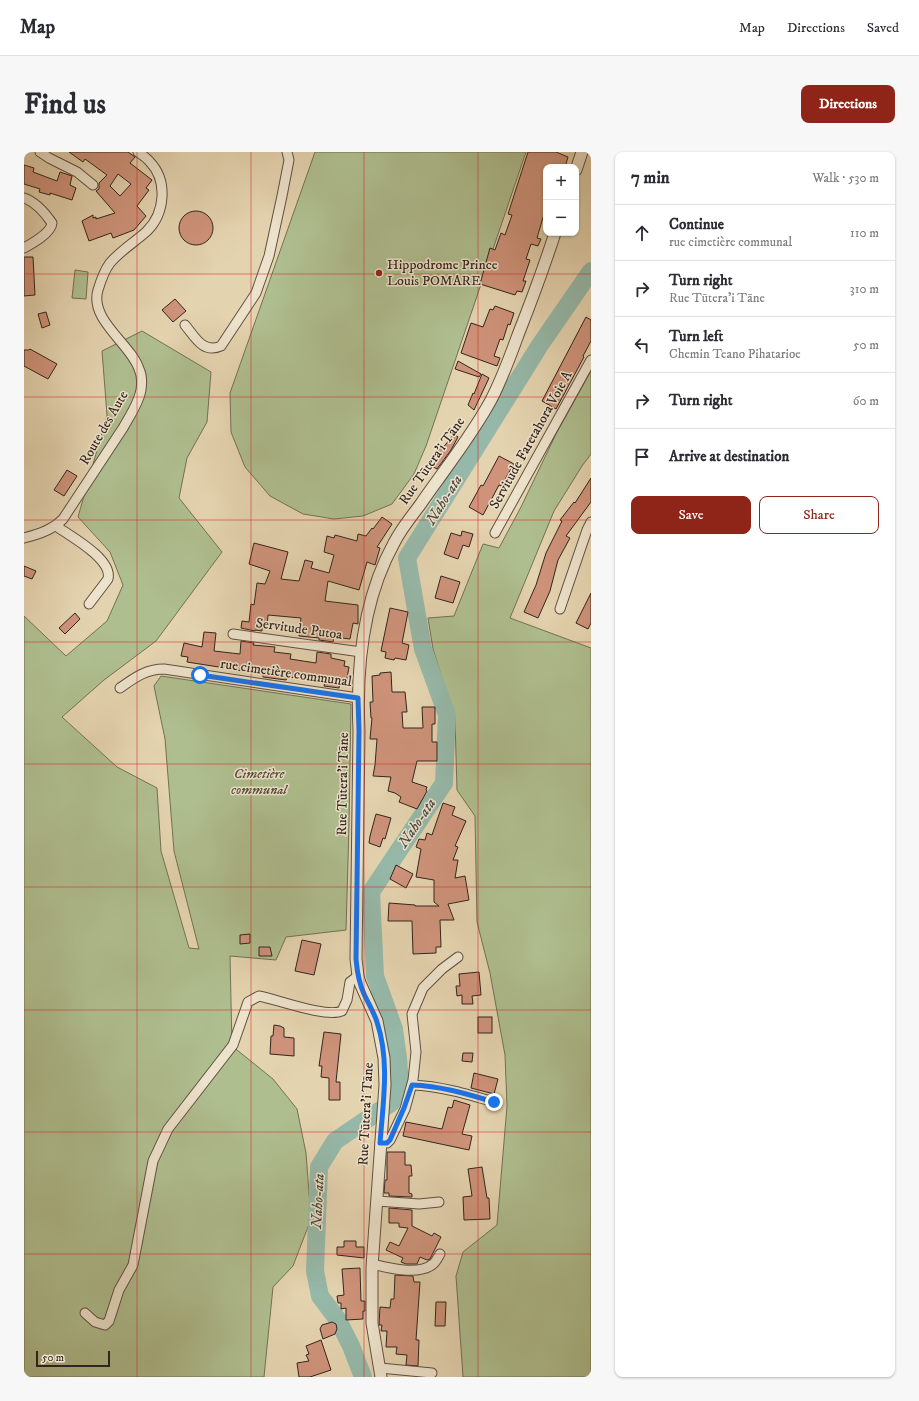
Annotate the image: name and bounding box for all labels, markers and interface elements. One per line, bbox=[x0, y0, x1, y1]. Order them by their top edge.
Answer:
text: Map bbox=[20, 16, 55, 39]
text: Map bbox=[739, 19, 765, 37]
text: Directions bbox=[787, 19, 845, 37]
text: Saved bbox=[867, 19, 899, 37]
button: Directions bbox=[801, 85, 895, 123]
text: Find us bbox=[24, 87, 106, 122]
map controls bbox=[543, 164, 579, 236]
button: + bbox=[543, 164, 579, 200]
text: 7 min bbox=[631, 167, 670, 189]
text: Walk · 530 m bbox=[812, 170, 879, 186]
button: − bbox=[543, 200, 579, 236]
text: Continue bbox=[669, 215, 724, 234]
icon: ahead bbox=[631, 222, 653, 244]
text: 110 m bbox=[850, 225, 879, 241]
text: rue cimetière communal bbox=[669, 234, 792, 250]
place label: Hippodrome Prince Louis POMARE bbox=[387, 256, 498, 290]
marker: Hippodrome Prince Louis POMARE bbox=[374, 268, 384, 278]
text: Turn right bbox=[669, 271, 732, 290]
icon: right bbox=[631, 278, 653, 300]
text: 310 m bbox=[850, 281, 879, 297]
text: Rue Tūtera'i Tāne bbox=[669, 290, 765, 306]
text: Turn left bbox=[669, 327, 723, 346]
icon: left bbox=[631, 334, 653, 356]
text: 50 m bbox=[853, 337, 879, 353]
text: Chemin Teano Pihatarioe bbox=[669, 346, 801, 362]
street label: Servitude Faretahora Voie A bbox=[485, 367, 577, 512]
street label: Route des Aute bbox=[76, 388, 133, 468]
icon: right bbox=[631, 390, 653, 412]
text: Turn right bbox=[669, 391, 732, 410]
text: 60 m bbox=[853, 393, 879, 409]
street label: Rue Tūtera'i Tāne bbox=[395, 413, 469, 508]
icon: arrive bbox=[631, 446, 653, 468]
text: Arrive at destination bbox=[669, 447, 789, 466]
water label: Naho-ata bbox=[421, 472, 467, 529]
button: Save bbox=[631, 496, 751, 534]
button: Share bbox=[759, 496, 879, 534]
street label: Servitude Putoa bbox=[254, 614, 344, 644]
street label: rue cimetière communal bbox=[219, 655, 354, 691]
route start bbox=[191, 666, 209, 684]
street label: Rue Tūtera'i Tāne bbox=[333, 732, 353, 836]
park label: Cimetière communal bbox=[231, 765, 288, 799]
water label: Naho-ata bbox=[393, 795, 440, 852]
street label: Rue Tūtera'i Tāne bbox=[354, 1062, 378, 1166]
route end bbox=[485, 1093, 503, 1111]
water label: Naho-ata bbox=[307, 1173, 329, 1230]
scale bar bbox=[36, 1349, 110, 1368]
text: 50 m bbox=[42, 1351, 64, 1365]

